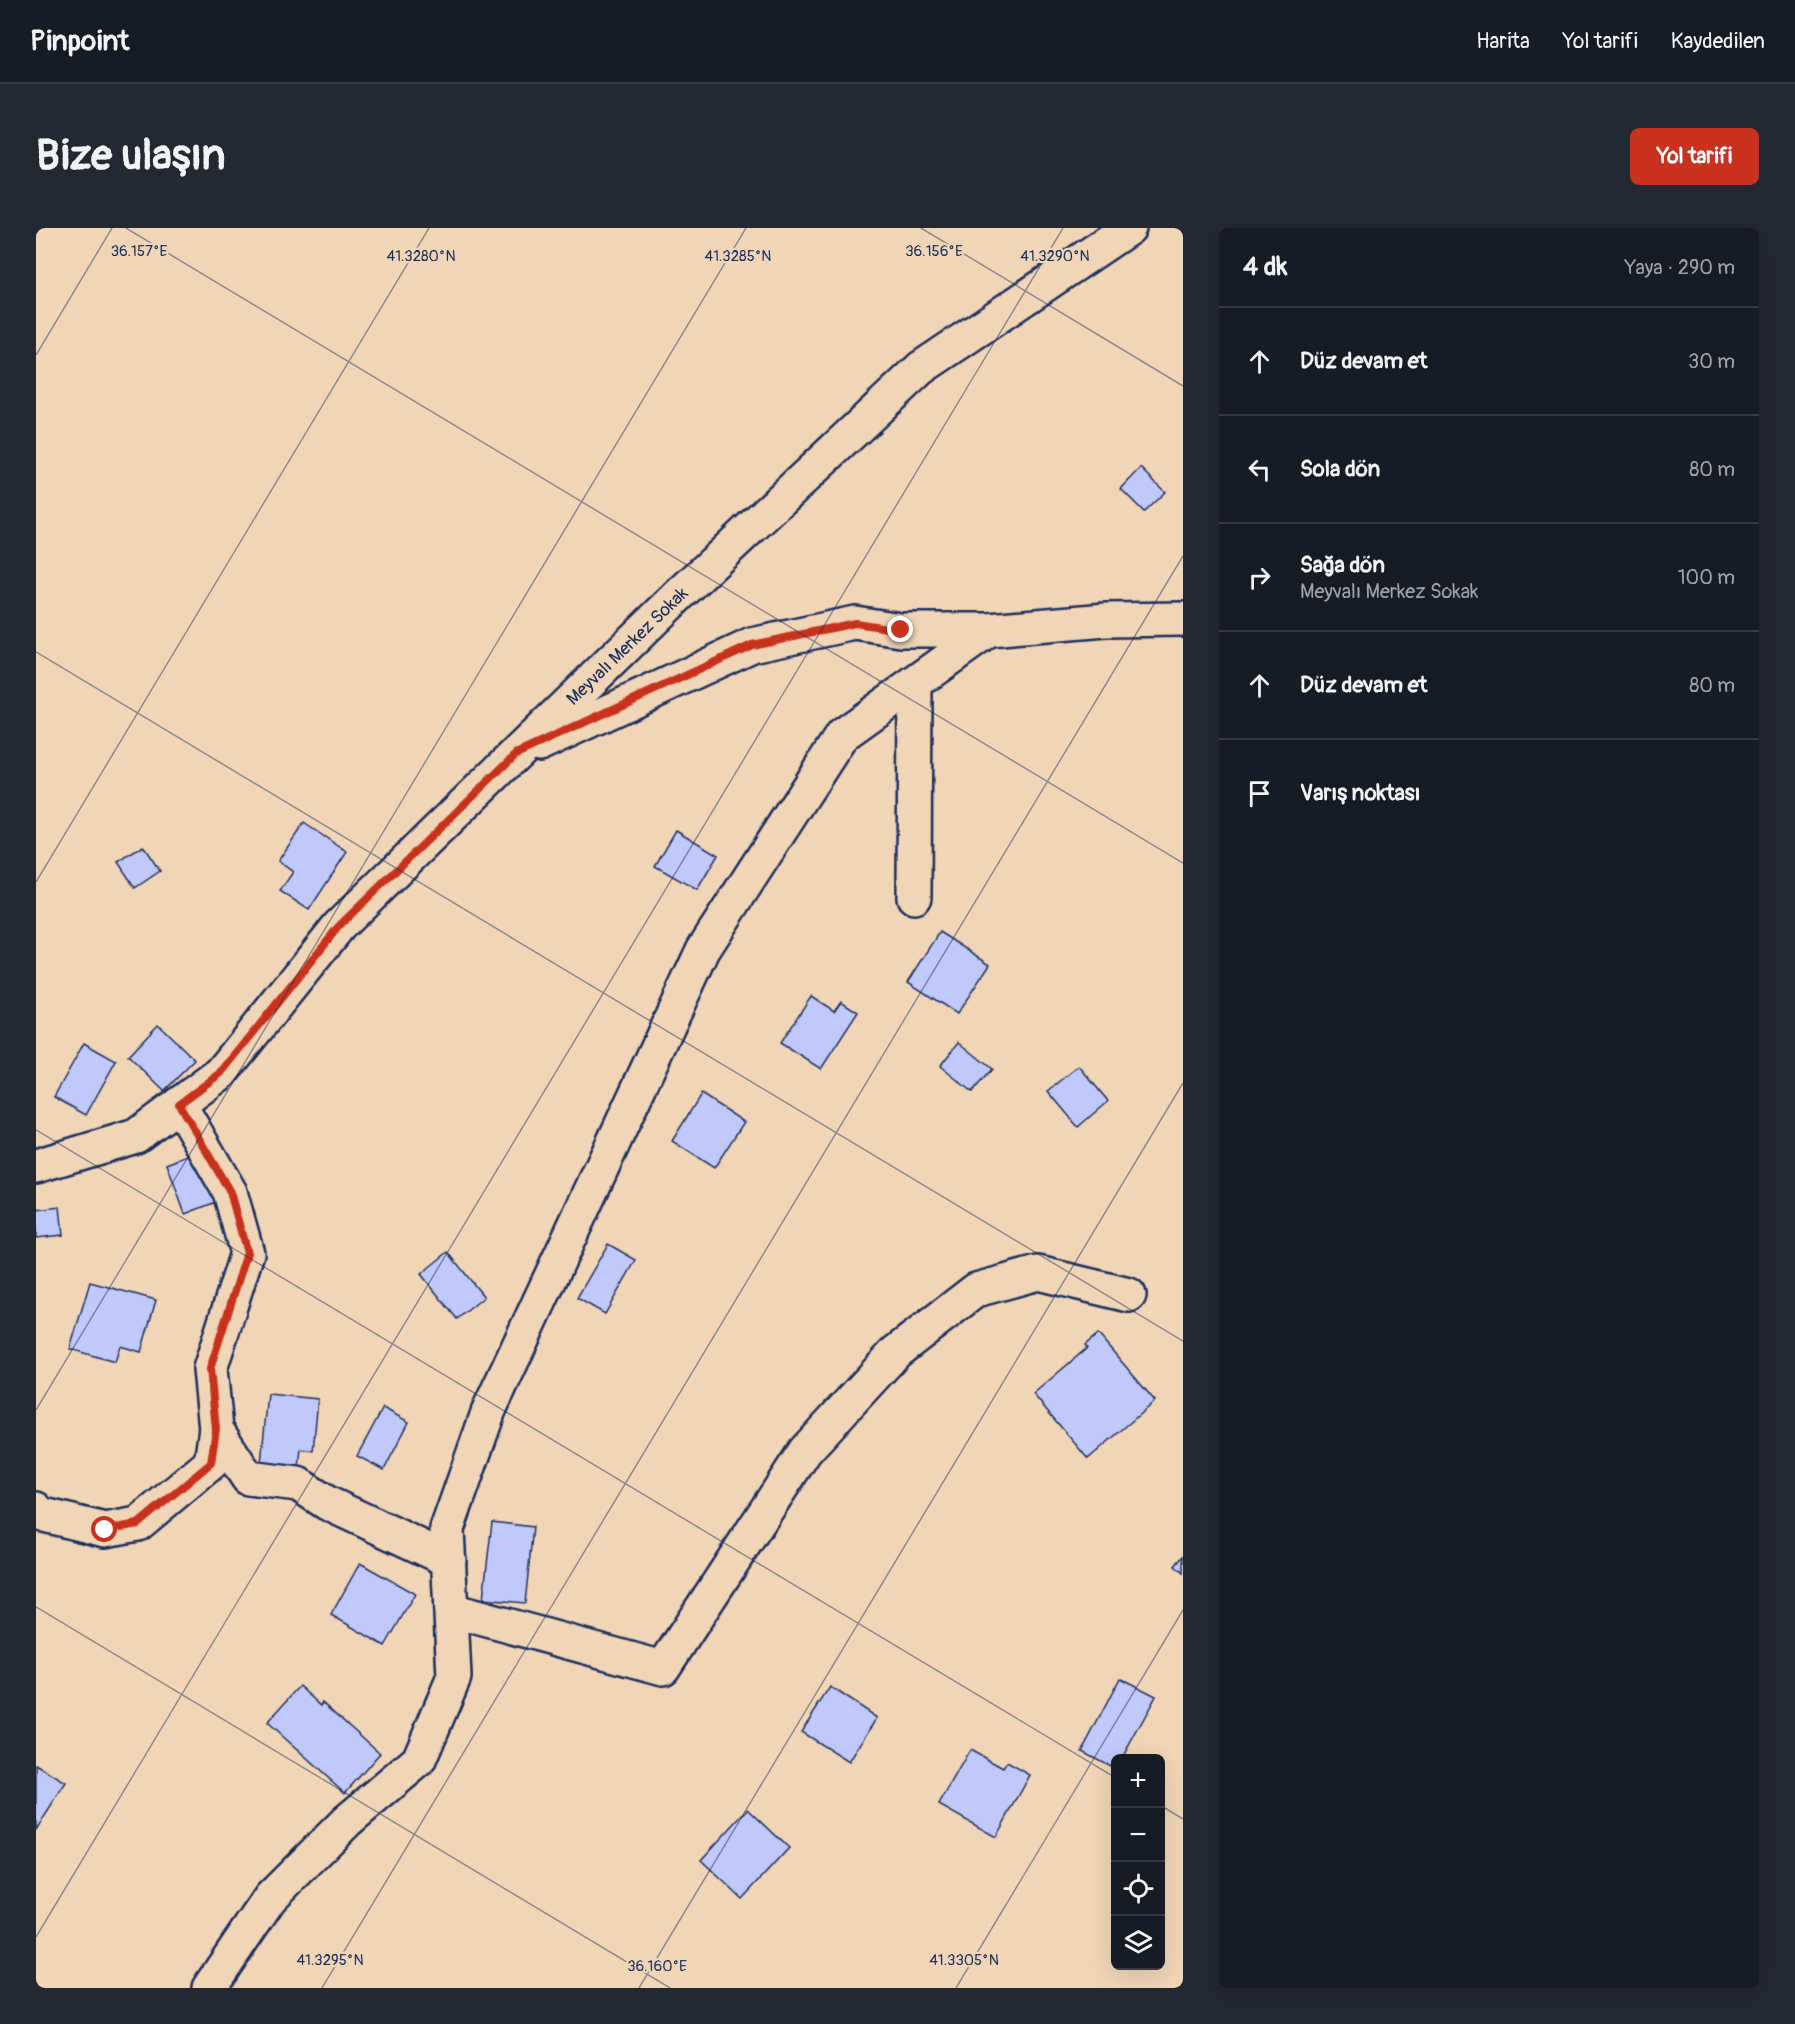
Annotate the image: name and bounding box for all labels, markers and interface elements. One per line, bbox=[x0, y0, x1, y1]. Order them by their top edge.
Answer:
text: Pinpoint bbox=[30, 24, 129, 59]
text: Harita bbox=[1476, 28, 1530, 55]
text: Yol tarifi bbox=[1563, 28, 1638, 55]
text: Kaydedilen bbox=[1671, 28, 1765, 55]
button: Yol tarifi bbox=[1630, 128, 1759, 185]
text: Bize ulaşın bbox=[36, 130, 226, 182]
text: 36.157°E bbox=[111, 242, 168, 261]
text: 36.156°E bbox=[905, 242, 963, 261]
text: 41.3280°N bbox=[386, 247, 456, 266]
text: 41.3285°N bbox=[704, 247, 772, 266]
text: 41.3290°N bbox=[1020, 247, 1090, 266]
text: 4 dk bbox=[1243, 251, 1287, 283]
text: Yaya · 290 m bbox=[1625, 255, 1735, 280]
icon: ahead bbox=[1243, 345, 1276, 378]
text: Düz devam et bbox=[1300, 347, 1427, 375]
text: 30 m bbox=[1688, 349, 1735, 374]
icon: left bbox=[1243, 453, 1276, 486]
text: Sola dön bbox=[1300, 455, 1380, 483]
text: 80 m bbox=[1689, 457, 1735, 482]
text: Sağa dön bbox=[1300, 551, 1385, 579]
icon: right bbox=[1243, 561, 1276, 594]
text: 100 m bbox=[1678, 565, 1735, 590]
text: Meyvalı Merkez Sokak bbox=[1300, 579, 1478, 604]
street label: Meyvalı Merkez Sokak bbox=[562, 582, 693, 710]
route end bbox=[887, 616, 913, 642]
icon: ahead bbox=[1243, 669, 1276, 702]
text: Düz devam et bbox=[1300, 671, 1427, 699]
text: 80 m bbox=[1689, 673, 1735, 698]
icon: arrive bbox=[1243, 777, 1276, 810]
text: Varış noktası bbox=[1300, 779, 1421, 807]
route start bbox=[91, 1516, 117, 1542]
map controls bbox=[1111, 1754, 1165, 1970]
button: + bbox=[1111, 1754, 1165, 1808]
button: − bbox=[1111, 1808, 1165, 1862]
button: locate bbox=[1111, 1862, 1165, 1916]
button: layers bbox=[1111, 1916, 1165, 1970]
text: 41.3295°N bbox=[296, 1951, 364, 1970]
text: 41.3305°N bbox=[929, 1951, 999, 1970]
text: 36.160°E bbox=[627, 1957, 687, 1976]

